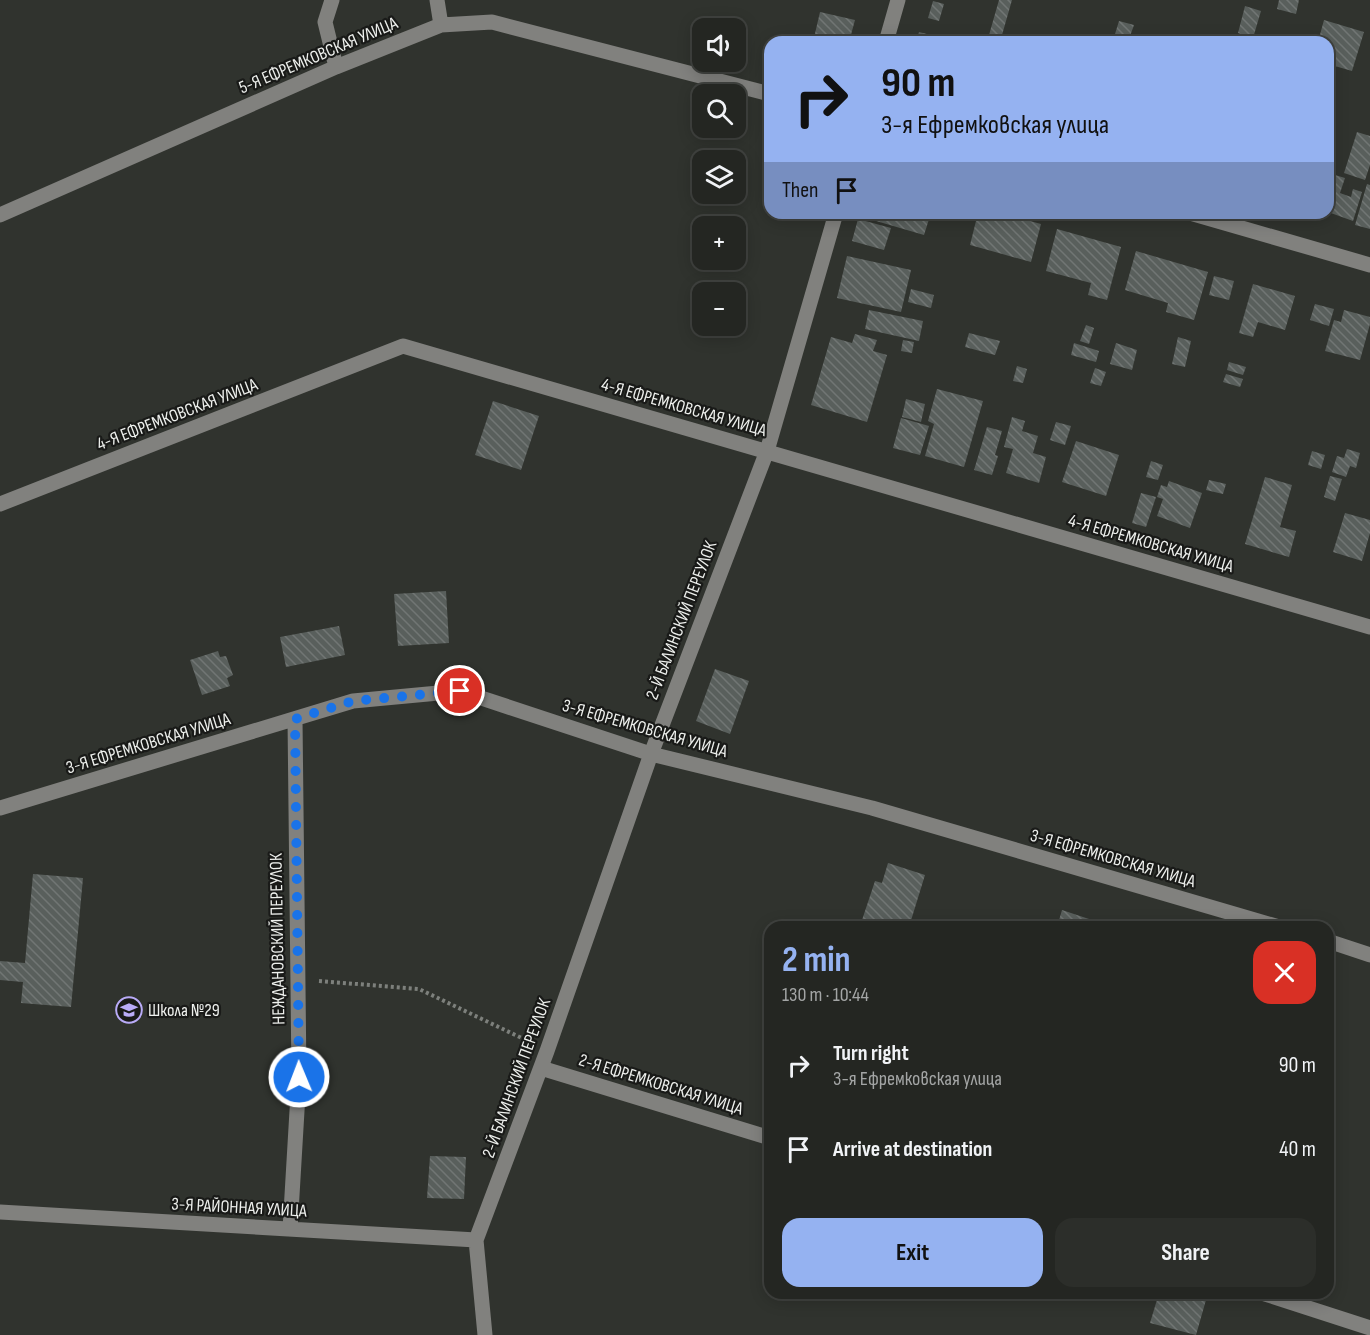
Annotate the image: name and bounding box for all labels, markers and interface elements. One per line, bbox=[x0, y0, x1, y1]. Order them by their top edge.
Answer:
street label: 5-Я ЕФРЕМКОВСКАЯ УЛИЦА bbox=[236, 12, 401, 98]
map controls bbox=[692, 18, 746, 336]
button: sound bbox=[692, 18, 746, 72]
text: 90 m bbox=[881, 58, 955, 109]
icon: right bbox=[782, 60, 860, 138]
button: search bbox=[692, 84, 746, 138]
text: 3-я Ефремковская улица bbox=[881, 109, 1109, 141]
button: layers bbox=[692, 150, 746, 204]
icon: arrive bbox=[830, 174, 863, 207]
text: Then bbox=[782, 177, 818, 204]
button: + bbox=[692, 216, 746, 270]
button: − bbox=[692, 282, 746, 336]
street label: 4-Я ЕФРЕМКОВСКАЯ УЛИЦА bbox=[94, 374, 261, 455]
street label: 4-Я ЕФРЕМКОВСКАЯ УЛИЦА bbox=[599, 374, 769, 441]
street label: 4-Я ЕФРЕМКОВСКАЯ УЛИЦА bbox=[1066, 510, 1236, 577]
street label: 2-Й БАЛИНСКИЙ ПЕРЕУЛОК bbox=[642, 537, 722, 702]
pin bbox=[434, 665, 485, 716]
icon: arrive bbox=[443, 674, 476, 707]
street label: 3-Я ЕФРЕМКОВСКАЯ УЛИЦА bbox=[560, 695, 730, 762]
street label: 3-Я ЕФРЕМКОВСКАЯ УЛИЦА bbox=[63, 708, 233, 778]
street label: 3-Я ЕФРЕМКОВСКАЯ УЛИЦА bbox=[1028, 825, 1198, 892]
street label: НЕЖДАНОВСКИЙ ПЕРЕУЛОК bbox=[265, 852, 289, 1025]
text: 2 min bbox=[782, 939, 851, 982]
button: close bbox=[1253, 941, 1316, 1004]
text: 130 m · 10:44 bbox=[782, 983, 869, 1007]
school or university icon: Школа №29 bbox=[114, 995, 144, 1025]
street label: 2-Й БАЛИНСКИЙ ПЕРЕУЛОК bbox=[478, 995, 555, 1161]
place label: Школа №29 bbox=[148, 1000, 220, 1021]
text: Turn right bbox=[833, 1040, 909, 1067]
position arrow bbox=[267, 1045, 331, 1109]
icon: right bbox=[782, 1049, 815, 1082]
street label: 2-Я ЕФРЕМКОВСКАЯ УЛИЦА bbox=[576, 1050, 746, 1120]
text: 90 m bbox=[1279, 1052, 1316, 1079]
text: 3-я Ефремковская улица bbox=[833, 1067, 1002, 1091]
icon: arrive bbox=[782, 1133, 815, 1166]
text: Arrive at destination bbox=[833, 1136, 992, 1163]
text: 40 m bbox=[1279, 1136, 1316, 1163]
street label: 3-Я РАЙОННАЯ УЛИЦА bbox=[171, 1193, 308, 1222]
button: Exit bbox=[782, 1218, 1043, 1287]
button: Share bbox=[1055, 1218, 1316, 1287]

